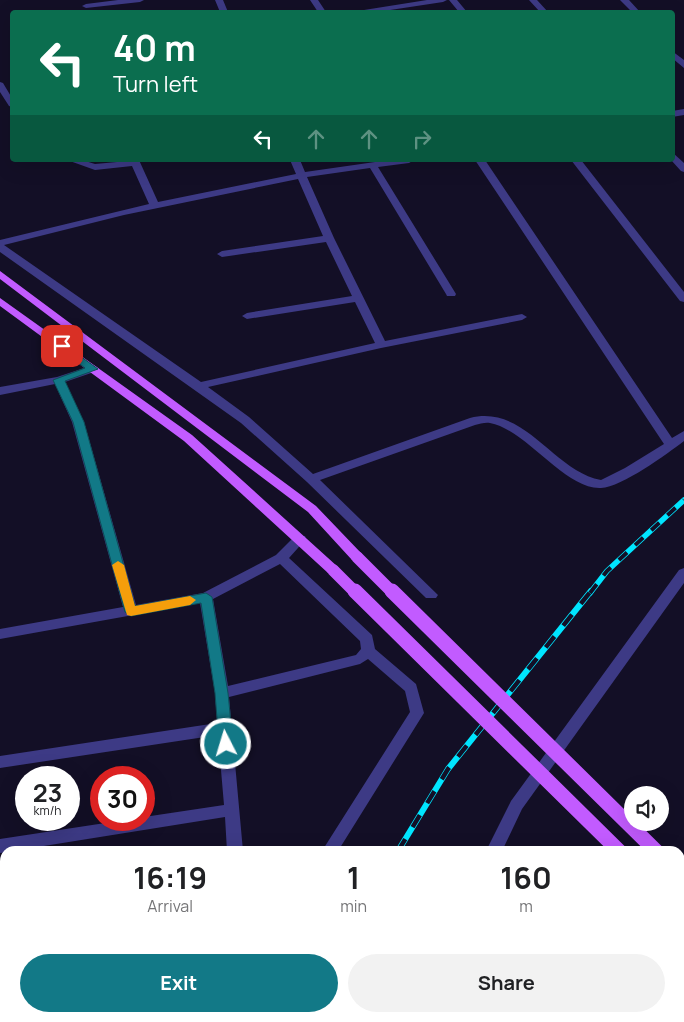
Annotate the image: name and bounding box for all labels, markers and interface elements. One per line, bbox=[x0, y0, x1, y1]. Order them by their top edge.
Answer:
text: 40 m bbox=[113, 24, 196, 72]
icon: left bbox=[30, 30, 95, 95]
text: Turn left bbox=[113, 69, 198, 99]
icon: left bbox=[249, 125, 277, 153]
icon: ahead bbox=[302, 125, 330, 153]
icon: ahead bbox=[355, 125, 383, 153]
icon: right bbox=[408, 125, 436, 153]
pin bbox=[41, 325, 83, 367]
icon: arrive bbox=[48, 332, 76, 360]
position arrow bbox=[199, 717, 251, 769]
speed limit sign: 30 bbox=[90, 766, 155, 831]
text: 23 bbox=[33, 775, 62, 810]
map controls bbox=[624, 786, 669, 831]
button: sound bbox=[624, 786, 669, 831]
text: km/h bbox=[34, 802, 61, 819]
text: 16:19 bbox=[133, 857, 207, 898]
text: 1 bbox=[347, 857, 360, 898]
text: 160 bbox=[500, 857, 552, 898]
text: Arrival bbox=[147, 895, 193, 917]
text: min bbox=[340, 895, 367, 917]
text: m bbox=[519, 895, 533, 917]
button: Exit bbox=[20, 954, 338, 1012]
button: Share bbox=[348, 954, 665, 1012]

